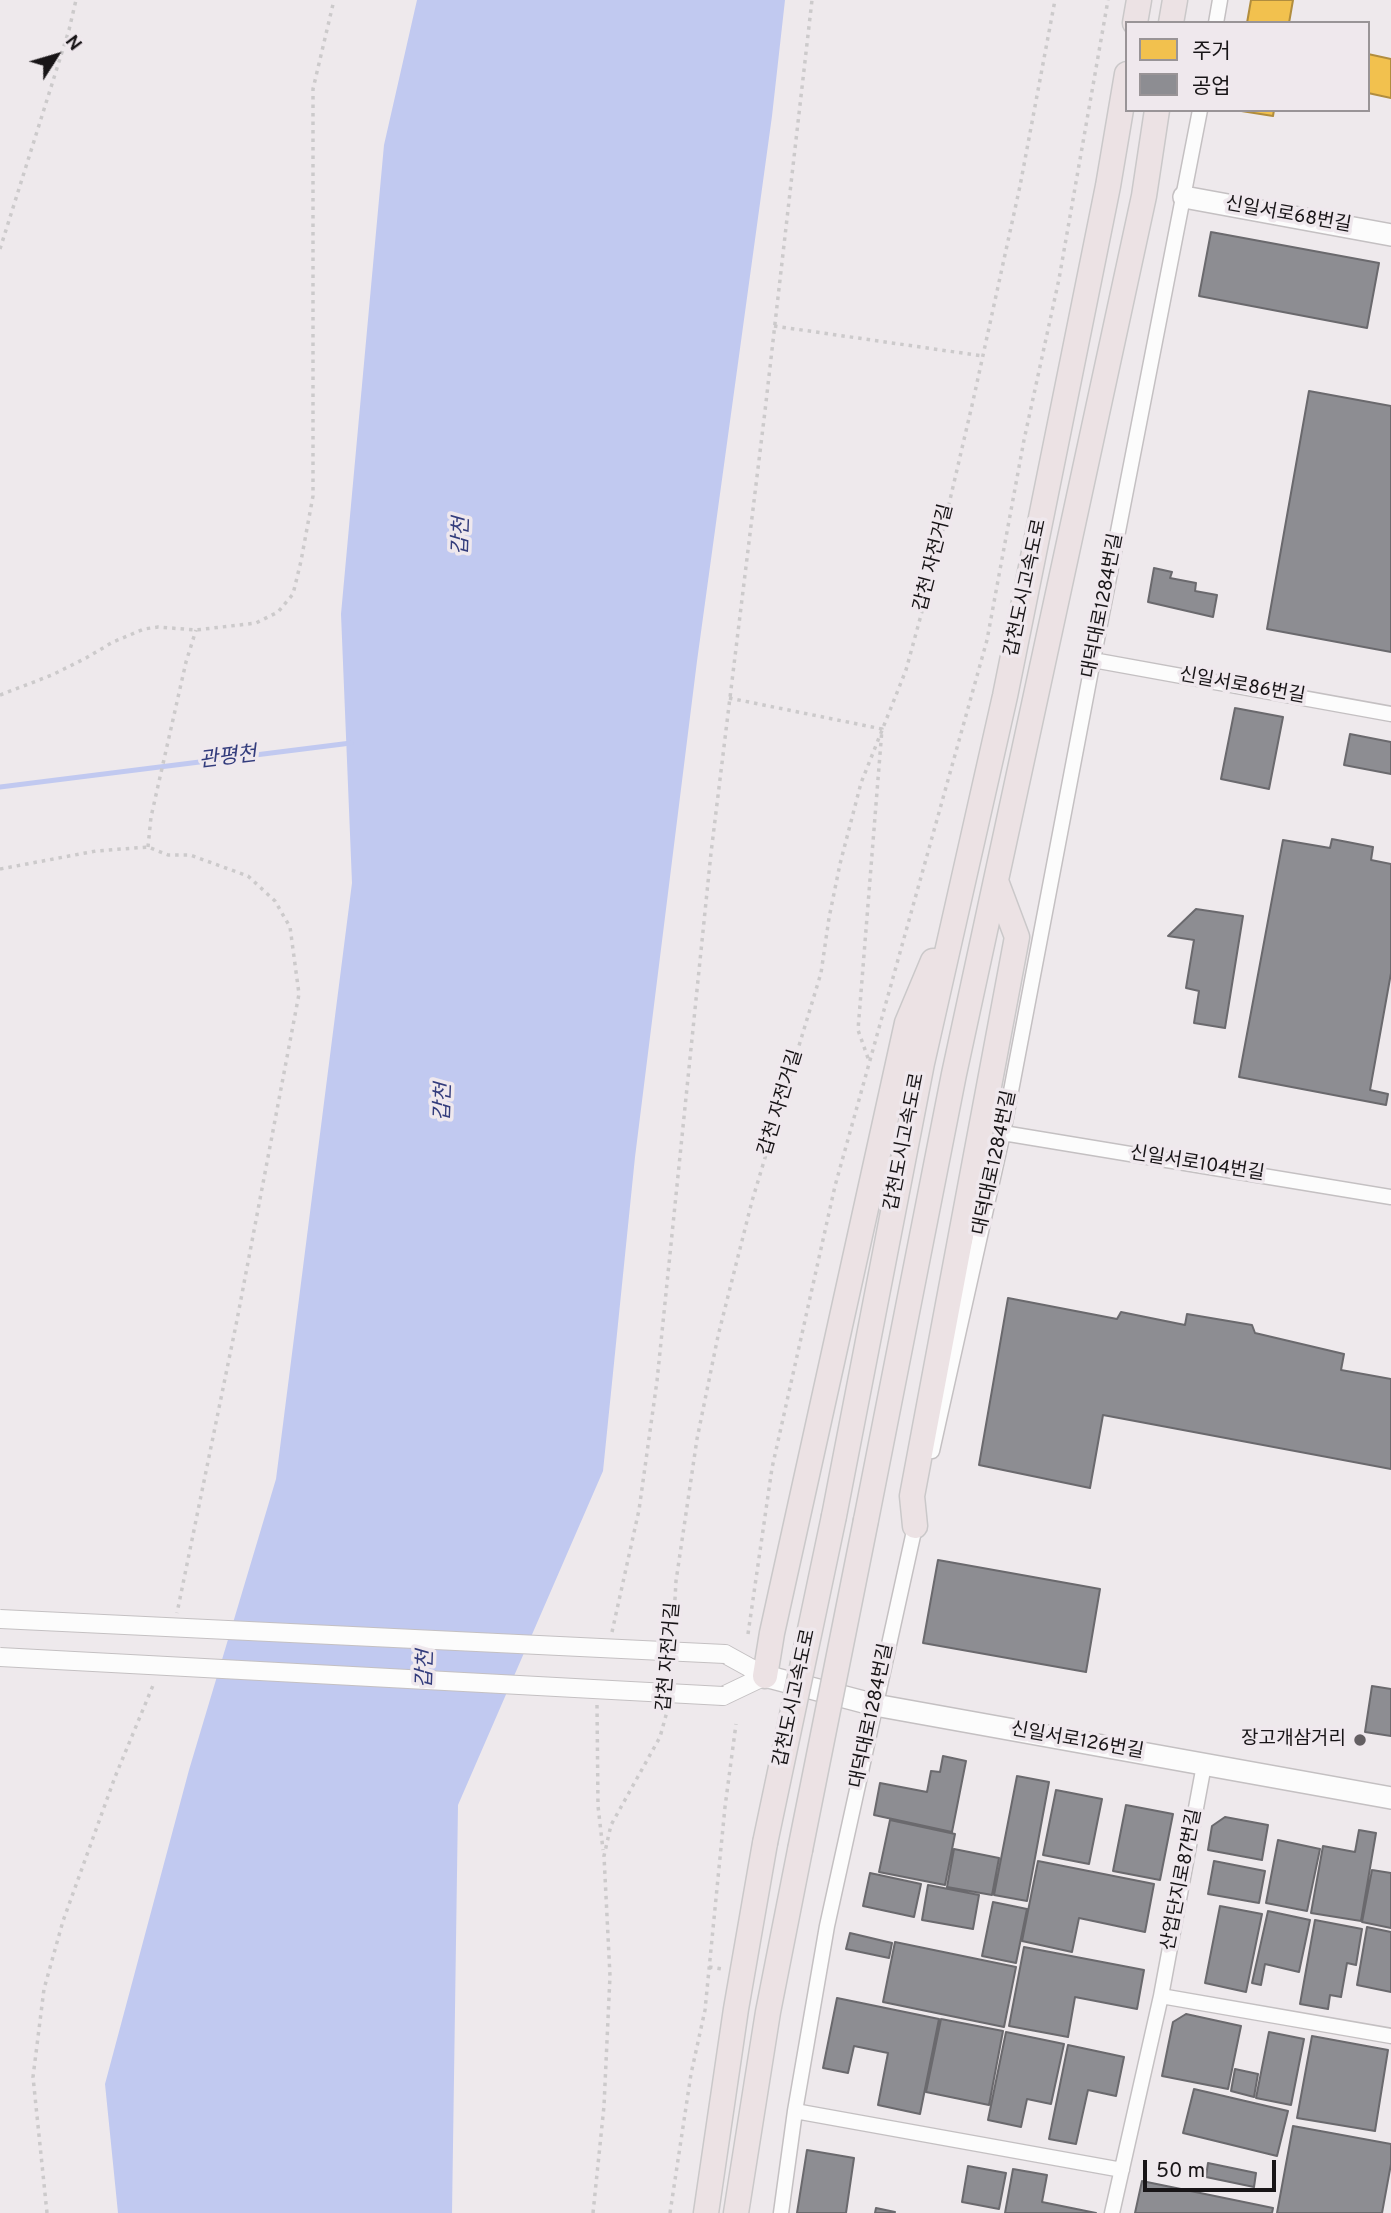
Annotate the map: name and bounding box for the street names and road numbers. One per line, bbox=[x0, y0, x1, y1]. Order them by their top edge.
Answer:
street label: 신일서로68번길 bbox=[1223, 194, 1353, 238]
street label: 갑천 자전거길 bbox=[911, 502, 959, 614]
street label: 갑천도시고속도로 bbox=[1001, 517, 1053, 659]
street label: 대덕대로1284번길 bbox=[1079, 532, 1129, 680]
street label: 신일서로86번길 bbox=[1177, 665, 1307, 709]
street label: 갑천 자전거길 bbox=[755, 1047, 809, 1159]
street label: 갑천도시고속도로 bbox=[881, 1071, 931, 1213]
street label: 대덕대로1284번길 bbox=[970, 1089, 1022, 1237]
street label: 신일서로104번길 bbox=[1128, 1143, 1266, 1187]
street label: 갑천 자전거길 bbox=[654, 1602, 686, 1712]
street label: 갑천도시고속도로 bbox=[770, 1627, 822, 1769]
street label: 대덕대로1284번길 bbox=[847, 1642, 899, 1790]
street label: 신일서로126번길 bbox=[1009, 1719, 1145, 1765]
street label: 산업단지로87번길 bbox=[1158, 1807, 1208, 1953]

